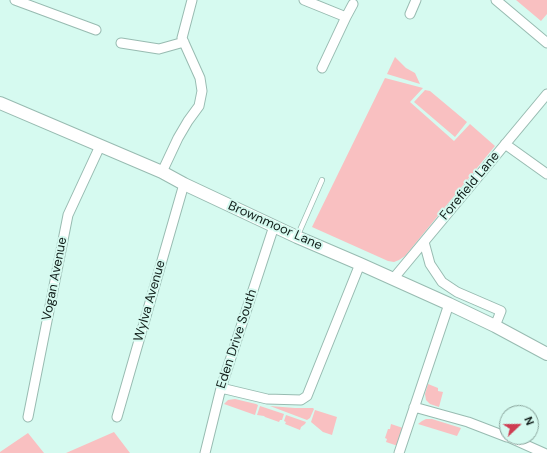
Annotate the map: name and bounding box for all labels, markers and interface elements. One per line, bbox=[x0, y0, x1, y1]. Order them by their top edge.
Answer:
street label: Forefield Lane bbox=[437, 149, 503, 223]
street label: Brownmoor Lane bbox=[226, 198, 324, 254]
street label: Vogan Avenue bbox=[39, 236, 71, 322]
street label: Wylva Avenue bbox=[131, 259, 169, 343]
street label: Eden Drive South bbox=[214, 287, 260, 391]
north arrow bbox=[499, 405, 539, 445]
text: N bbox=[521, 415, 537, 427]

